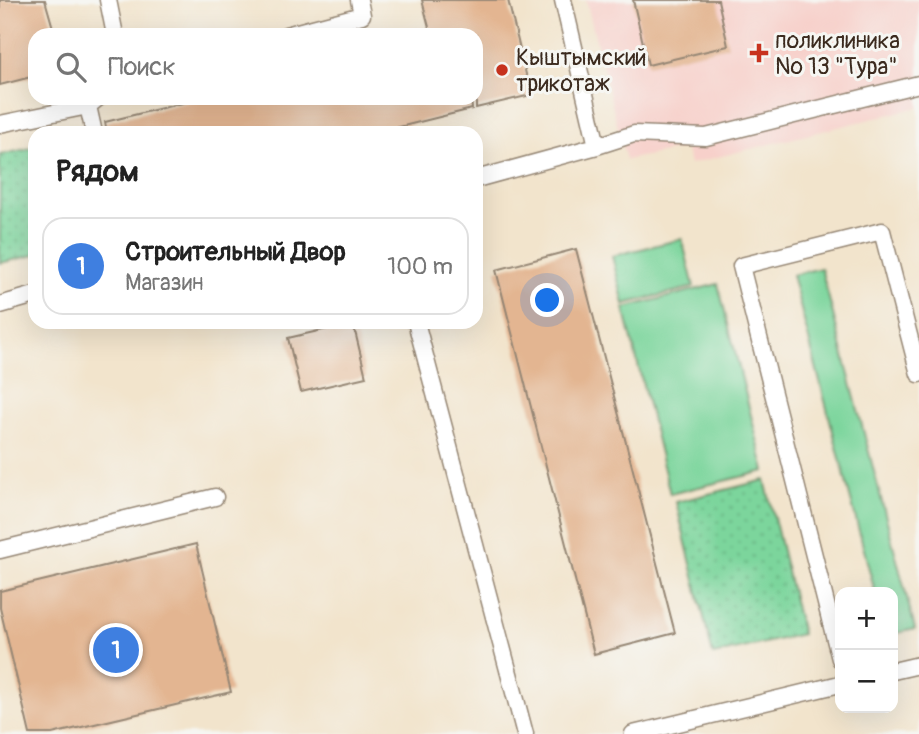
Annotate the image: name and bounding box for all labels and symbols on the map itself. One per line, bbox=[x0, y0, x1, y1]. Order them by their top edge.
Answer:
place label: поликлиника № 13 "Тура" bbox=[775, 26, 900, 81]
place label: Кыштымский трикотаж bbox=[516, 43, 647, 98]
marker: поликлиника № 13 "Тура" bbox=[749, 43, 769, 63]
marker: Кыштымский трикотаж bbox=[494, 62, 510, 78]
your location bbox=[530, 283, 564, 317]
pin: 1 bbox=[93, 624, 139, 676]

